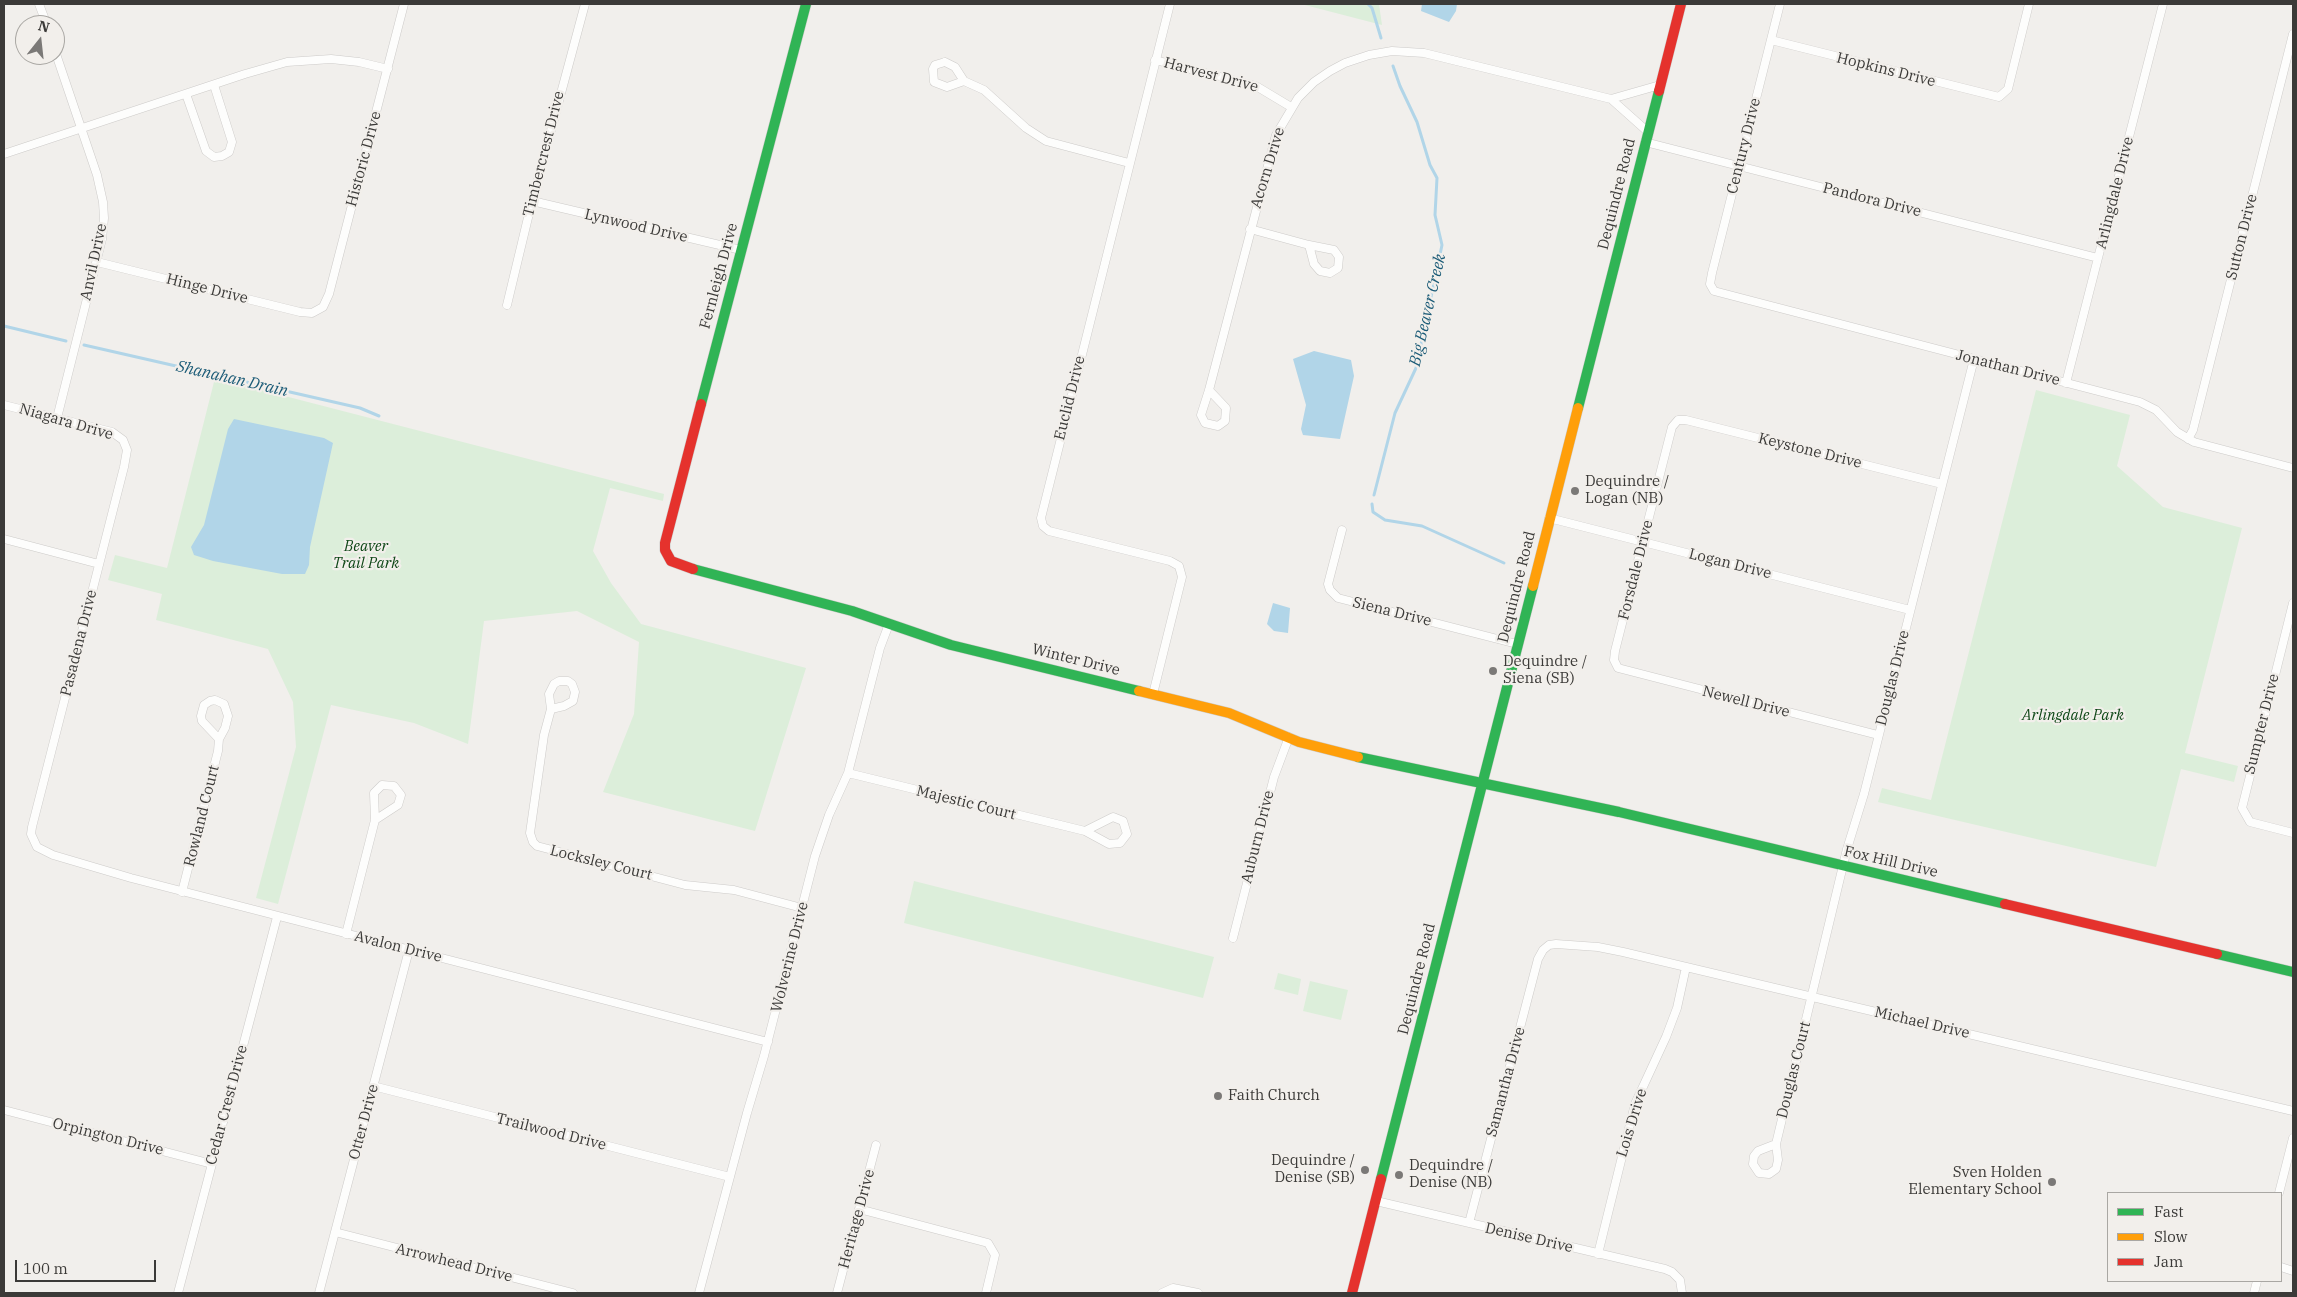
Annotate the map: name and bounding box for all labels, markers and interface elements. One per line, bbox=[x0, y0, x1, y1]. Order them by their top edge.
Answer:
north arrow bbox=[15, 15, 65, 65]
text: N bbox=[36, 16, 52, 37]
street label: Hopkins Drive bbox=[1835, 49, 1937, 91]
street label: Harvest Drive bbox=[1162, 54, 1260, 96]
street label: Timbercrest Drive bbox=[520, 89, 568, 219]
street label: Century Drive bbox=[1723, 96, 1765, 196]
street label: Historic Drive bbox=[343, 109, 385, 209]
street label: Acorn Drive bbox=[1247, 125, 1289, 211]
street label: Arlingdale Drive bbox=[2092, 135, 2138, 251]
street label: Dequindre Road bbox=[1594, 136, 1640, 252]
street label: Pandora Drive bbox=[1821, 179, 1923, 221]
street label: Sutton Drive bbox=[2223, 192, 2261, 282]
street label: Lynwood Drive bbox=[583, 205, 689, 247]
street label: Fernleigh Drive bbox=[696, 221, 742, 331]
street label: Anvil Drive bbox=[77, 222, 111, 302]
water label: Big Beaver Creek bbox=[1406, 252, 1450, 368]
street label: Hinge Drive bbox=[164, 270, 250, 308]
street label: Jonathan Drive bbox=[1954, 346, 2062, 390]
street label: Euclid Drive bbox=[1051, 354, 1089, 442]
water label: Shanahan Drain bbox=[174, 357, 290, 401]
street label: Niagara Drive bbox=[17, 400, 115, 444]
street label: Keystone Drive bbox=[1756, 429, 1864, 473]
place label: Dequindre / Logan (NB) bbox=[1585, 473, 1669, 508]
marker: Dequindre / Logan (NB) bbox=[1569, 485, 1581, 497]
street label: Forsdale Drive bbox=[1615, 518, 1657, 622]
street label: Dequindre Road bbox=[1494, 529, 1540, 645]
park label: Beaver Trail Park bbox=[333, 538, 399, 573]
street label: Logan Drive bbox=[1687, 545, 1773, 583]
street label: Pasadena Drive bbox=[57, 588, 101, 698]
street label: Siena Drive bbox=[1351, 594, 1433, 630]
street label: Douglas Drive bbox=[1872, 628, 1914, 728]
street label: Winter Drive bbox=[1030, 640, 1122, 680]
place label: Dequindre / Siena (SB) bbox=[1503, 653, 1587, 688]
marker: Dequindre / Siena (SB) bbox=[1487, 665, 1499, 677]
street label: Sumpter Drive bbox=[2241, 672, 2283, 776]
street label: Newell Drive bbox=[1700, 682, 1792, 722]
park label: Arlingdale Park bbox=[2022, 707, 2124, 725]
street label: Rowland Court bbox=[181, 763, 223, 869]
street label: Majestic Court bbox=[914, 782, 1018, 824]
street label: Auburn Drive bbox=[1238, 789, 1278, 885]
street label: Locksley Court bbox=[548, 842, 654, 884]
street label: Fox Hill Drive bbox=[1842, 842, 1940, 882]
street label: Wolverine Drive bbox=[768, 900, 812, 1014]
street label: Dequindre Road bbox=[1394, 921, 1440, 1037]
street label: Avalon Drive bbox=[352, 927, 444, 967]
street label: Michael Drive bbox=[1873, 1003, 1971, 1043]
street label: Douglas Court bbox=[1773, 1020, 1815, 1120]
street label: Samantha Drive bbox=[1483, 1025, 1529, 1139]
street label: Cedar Crest Drive bbox=[202, 1043, 252, 1167]
street label: Otter Drive bbox=[345, 1082, 383, 1162]
place label: Faith Church bbox=[1228, 1087, 1320, 1105]
street label: Lois Drive bbox=[1613, 1087, 1651, 1159]
marker: Faith Church bbox=[1212, 1090, 1224, 1102]
street label: Trailwood Drive bbox=[494, 1110, 608, 1154]
street label: Orpington Drive bbox=[51, 1115, 165, 1159]
place label: Dequindre / Denise (SB) bbox=[1271, 1152, 1355, 1187]
place label: Dequindre / Denise (NB) bbox=[1409, 1157, 1493, 1192]
marker: Dequindre / Denise (SB) bbox=[1359, 1164, 1371, 1176]
place label: Sven Holden Elementary School bbox=[1908, 1164, 2042, 1199]
street label: Heritage Drive bbox=[835, 1167, 879, 1271]
marker: Dequindre / Denise (NB) bbox=[1393, 1169, 1405, 1181]
marker: Sven Holden Elementary School bbox=[2046, 1176, 2058, 1188]
legend bbox=[2107, 1192, 2282, 1282]
text: Fast bbox=[2154, 1202, 2184, 1221]
street label: Denise Drive bbox=[1483, 1219, 1575, 1257]
text: Slow bbox=[2154, 1227, 2187, 1246]
street label: Arrowhead Drive bbox=[394, 1240, 514, 1286]
scale bar bbox=[18, 1250, 159, 1282]
text: Jam bbox=[2154, 1252, 2183, 1271]
text: 100 m bbox=[23, 1259, 68, 1278]

